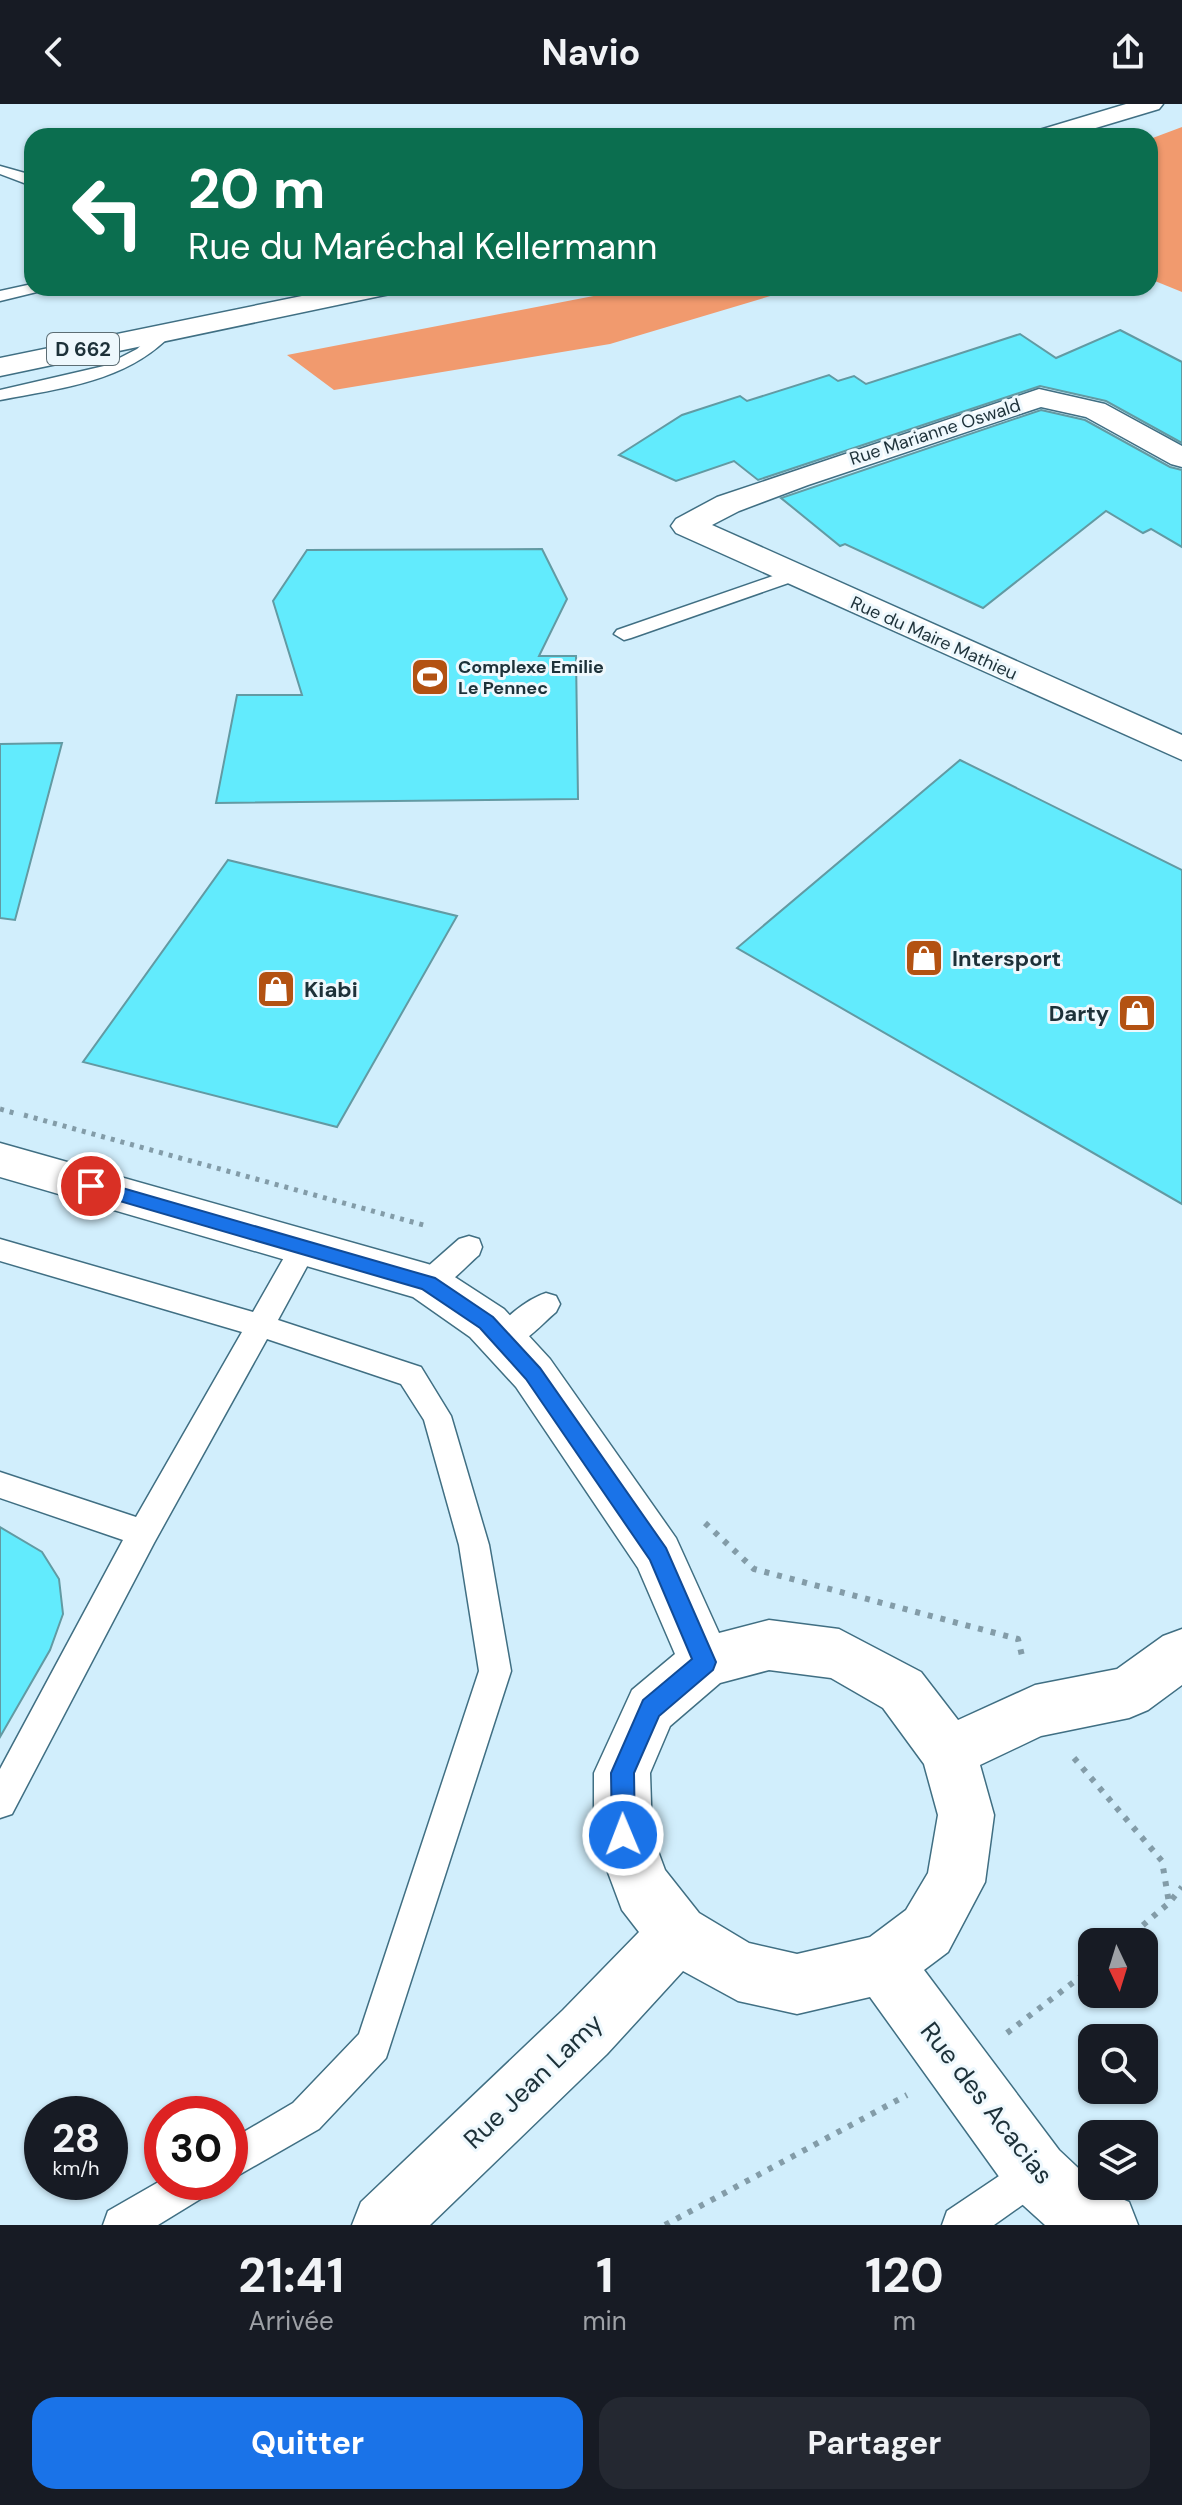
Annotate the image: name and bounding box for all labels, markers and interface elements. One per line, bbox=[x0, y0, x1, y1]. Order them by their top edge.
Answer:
text: Navio bbox=[542, 29, 640, 76]
icon: back bbox=[32, 30, 76, 74]
icon: share bbox=[1106, 30, 1150, 74]
text: 20 m bbox=[188, 152, 325, 225]
icon: left bbox=[56, 160, 160, 264]
text: Rue du Maréchal Kellermann bbox=[188, 223, 657, 270]
road number: D 662 bbox=[47, 333, 119, 365]
street label: Rue Marianne Oswald bbox=[846, 393, 1024, 471]
street label: Rue du Maire Mathieu bbox=[847, 590, 1021, 686]
place label: Complexe Emilie Le Pennec bbox=[458, 655, 604, 700]
sports icon: Complexe Emilie Le Pennec bbox=[409, 656, 451, 698]
shop icon: Intersport bbox=[903, 937, 945, 979]
place label: Intersport bbox=[952, 944, 1061, 973]
shop icon: Kiabi bbox=[255, 968, 297, 1010]
place label: Kiabi bbox=[304, 975, 358, 1004]
shop icon: Darty bbox=[1116, 992, 1158, 1034]
place label: Darty bbox=[1049, 999, 1109, 1028]
pin bbox=[57, 1152, 125, 1220]
icon: arrive bbox=[69, 1164, 113, 1208]
position arrow bbox=[581, 1793, 665, 1877]
north arrow bbox=[1078, 1928, 1158, 2008]
map controls bbox=[1078, 1928, 1158, 2200]
street label: Rue Jean Lamy bbox=[456, 2006, 610, 2156]
street label: Rue des Acacias bbox=[913, 2015, 1061, 2191]
button: search bbox=[1078, 2024, 1158, 2104]
speed limit sign: 30 bbox=[144, 2096, 248, 2200]
text: 28 bbox=[52, 2112, 100, 2164]
button: layers bbox=[1078, 2120, 1158, 2200]
text: km/h bbox=[52, 2155, 100, 2181]
text: 21:41 bbox=[238, 2244, 344, 2307]
text: 1 bbox=[596, 2244, 613, 2307]
text: 120 bbox=[865, 2244, 944, 2307]
text: Arrivée bbox=[249, 2304, 334, 2338]
text: min bbox=[582, 2304, 627, 2338]
text: m bbox=[893, 2304, 916, 2338]
button: Quitter bbox=[32, 2397, 583, 2489]
button: Partager bbox=[599, 2397, 1150, 2489]

